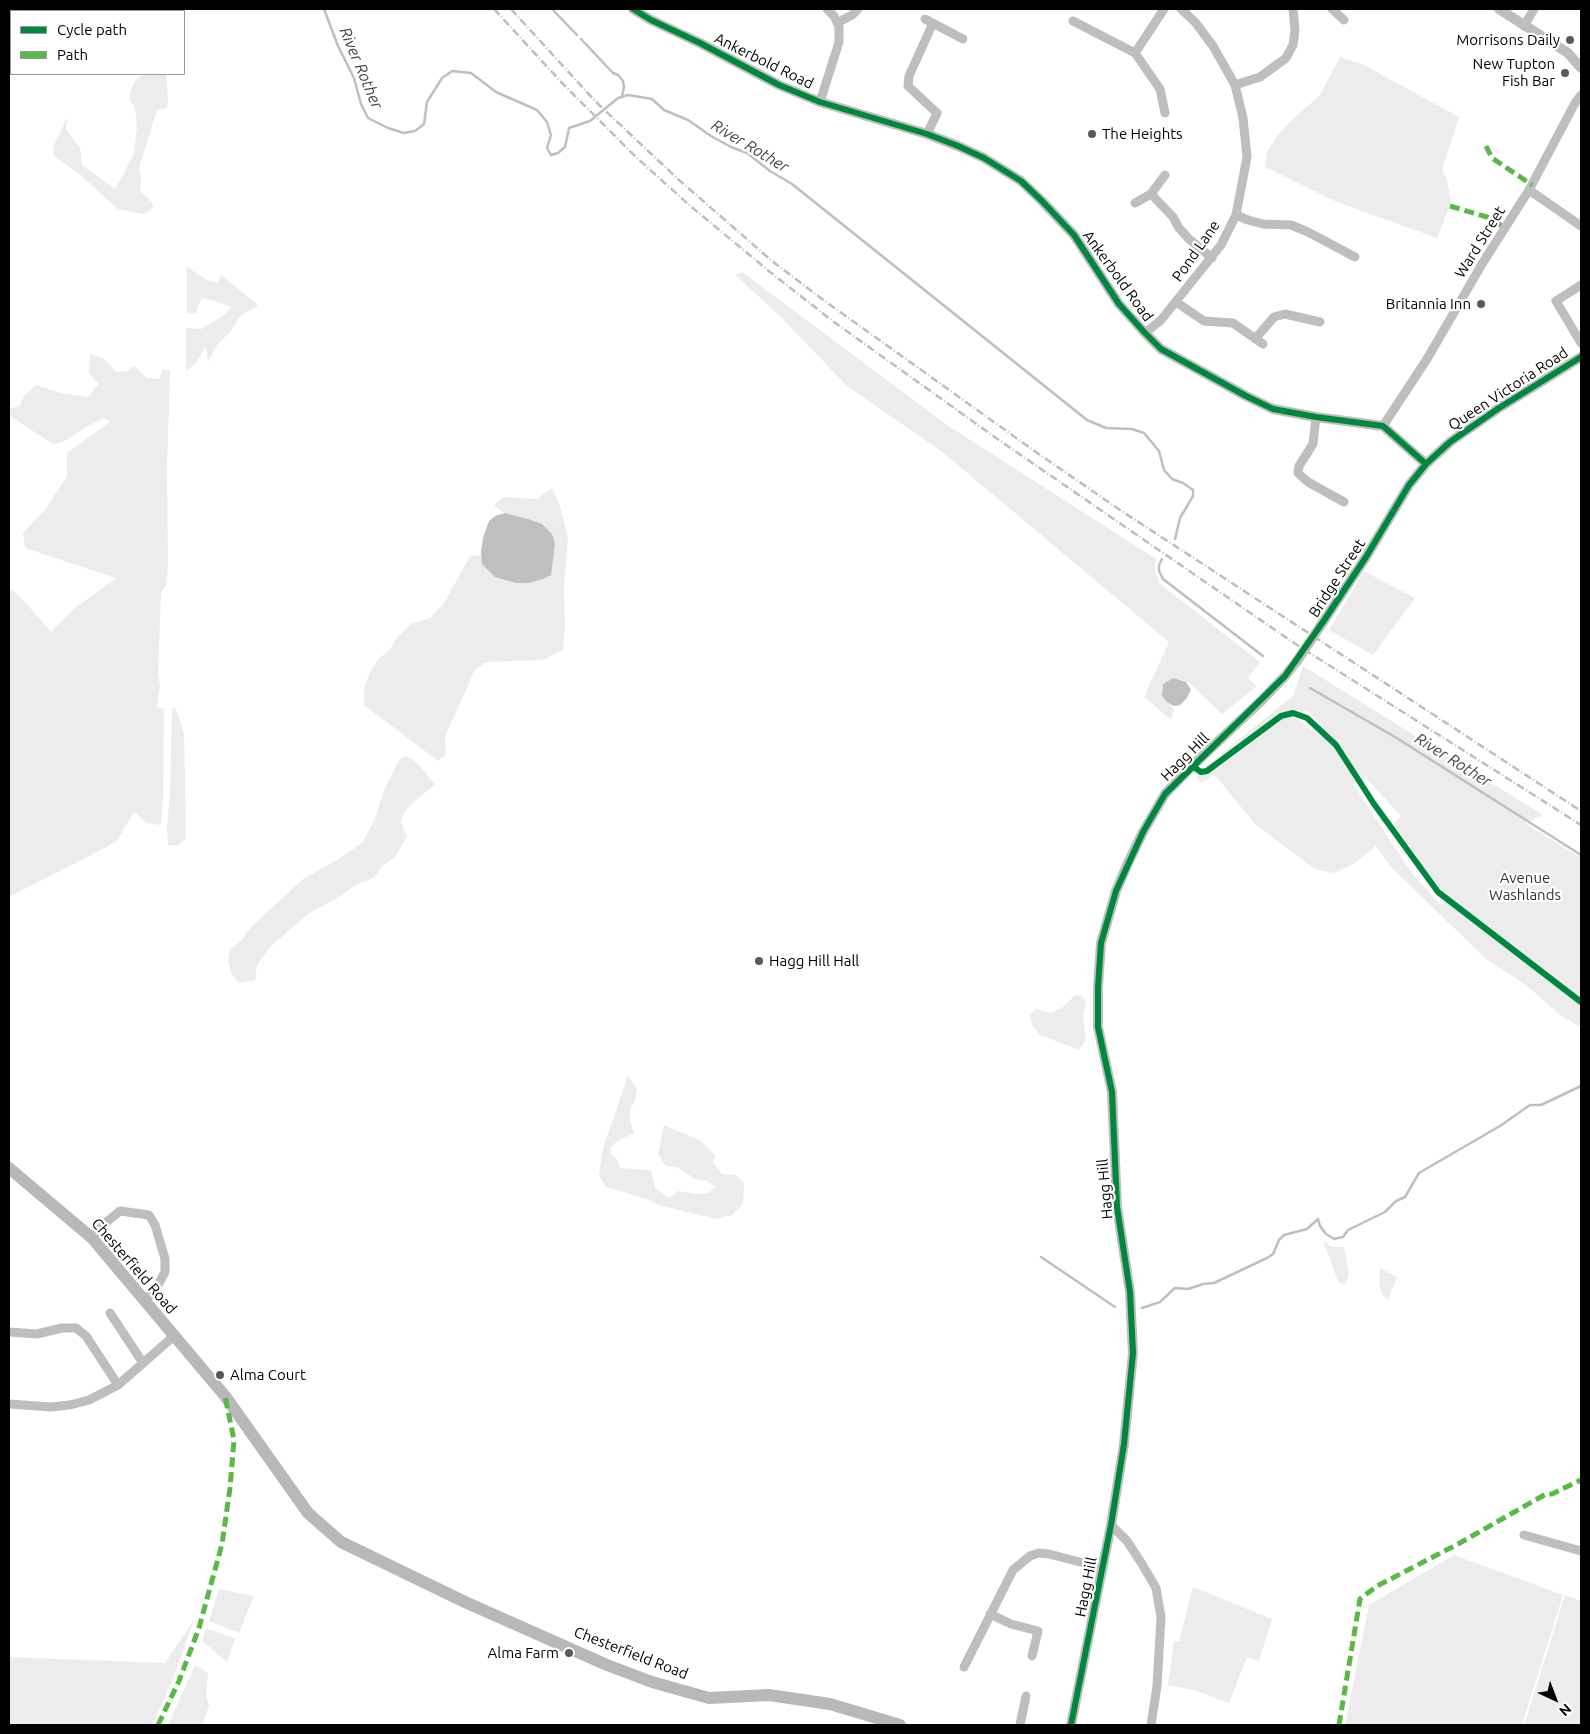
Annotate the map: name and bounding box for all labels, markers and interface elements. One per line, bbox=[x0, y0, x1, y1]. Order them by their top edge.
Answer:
legend bbox=[10, 10, 185, 75]
text: Cycle path bbox=[57, 21, 127, 38]
water label: River Rother bbox=[335, 24, 387, 112]
street label: Ankerbold Road bbox=[712, 29, 816, 93]
place label: Morrisons Daily bbox=[1456, 31, 1560, 49]
marker: Morrisons Daily bbox=[1564, 34, 1576, 46]
text: Path bbox=[57, 46, 88, 63]
place label: New Tupton Fish Bar bbox=[1472, 55, 1555, 90]
marker: New Tupton Fish Bar bbox=[1559, 67, 1571, 79]
water label: River Rother bbox=[708, 115, 792, 177]
place label: The Heights bbox=[1102, 125, 1183, 143]
marker: The Heights bbox=[1086, 128, 1098, 140]
street label: Ward Street bbox=[1451, 203, 1509, 281]
street label: Pond Lane bbox=[1168, 217, 1224, 285]
street label: Ankerbold Road bbox=[1079, 227, 1157, 325]
place label: Britannia Inn bbox=[1386, 295, 1471, 313]
marker: Britannia Inn bbox=[1475, 298, 1487, 310]
street label: Queen Victoria Road bbox=[1445, 344, 1571, 434]
street label: Bridge Street bbox=[1305, 535, 1369, 621]
street label: Hagg Hill bbox=[1157, 729, 1213, 785]
water label: River Rother bbox=[1411, 729, 1495, 791]
park label: Avenue Washlands bbox=[1489, 869, 1561, 904]
place label: Hagg Hill Hall bbox=[769, 952, 859, 970]
marker: Hagg Hill Hall bbox=[753, 955, 765, 967]
street label: Hagg Hill bbox=[1093, 1158, 1117, 1220]
street label: Chesterfield Road bbox=[88, 1215, 180, 1317]
place label: Alma Court bbox=[230, 1366, 306, 1384]
marker: Alma Court bbox=[214, 1369, 226, 1381]
street label: Hagg Hill bbox=[1071, 1555, 1101, 1619]
street label: Chesterfield Road bbox=[571, 1623, 691, 1683]
place label: Alma Farm bbox=[488, 1644, 559, 1662]
marker: Alma Farm bbox=[563, 1647, 575, 1659]
north arrow bbox=[1530, 1674, 1580, 1724]
text: N bbox=[1556, 1701, 1575, 1719]

